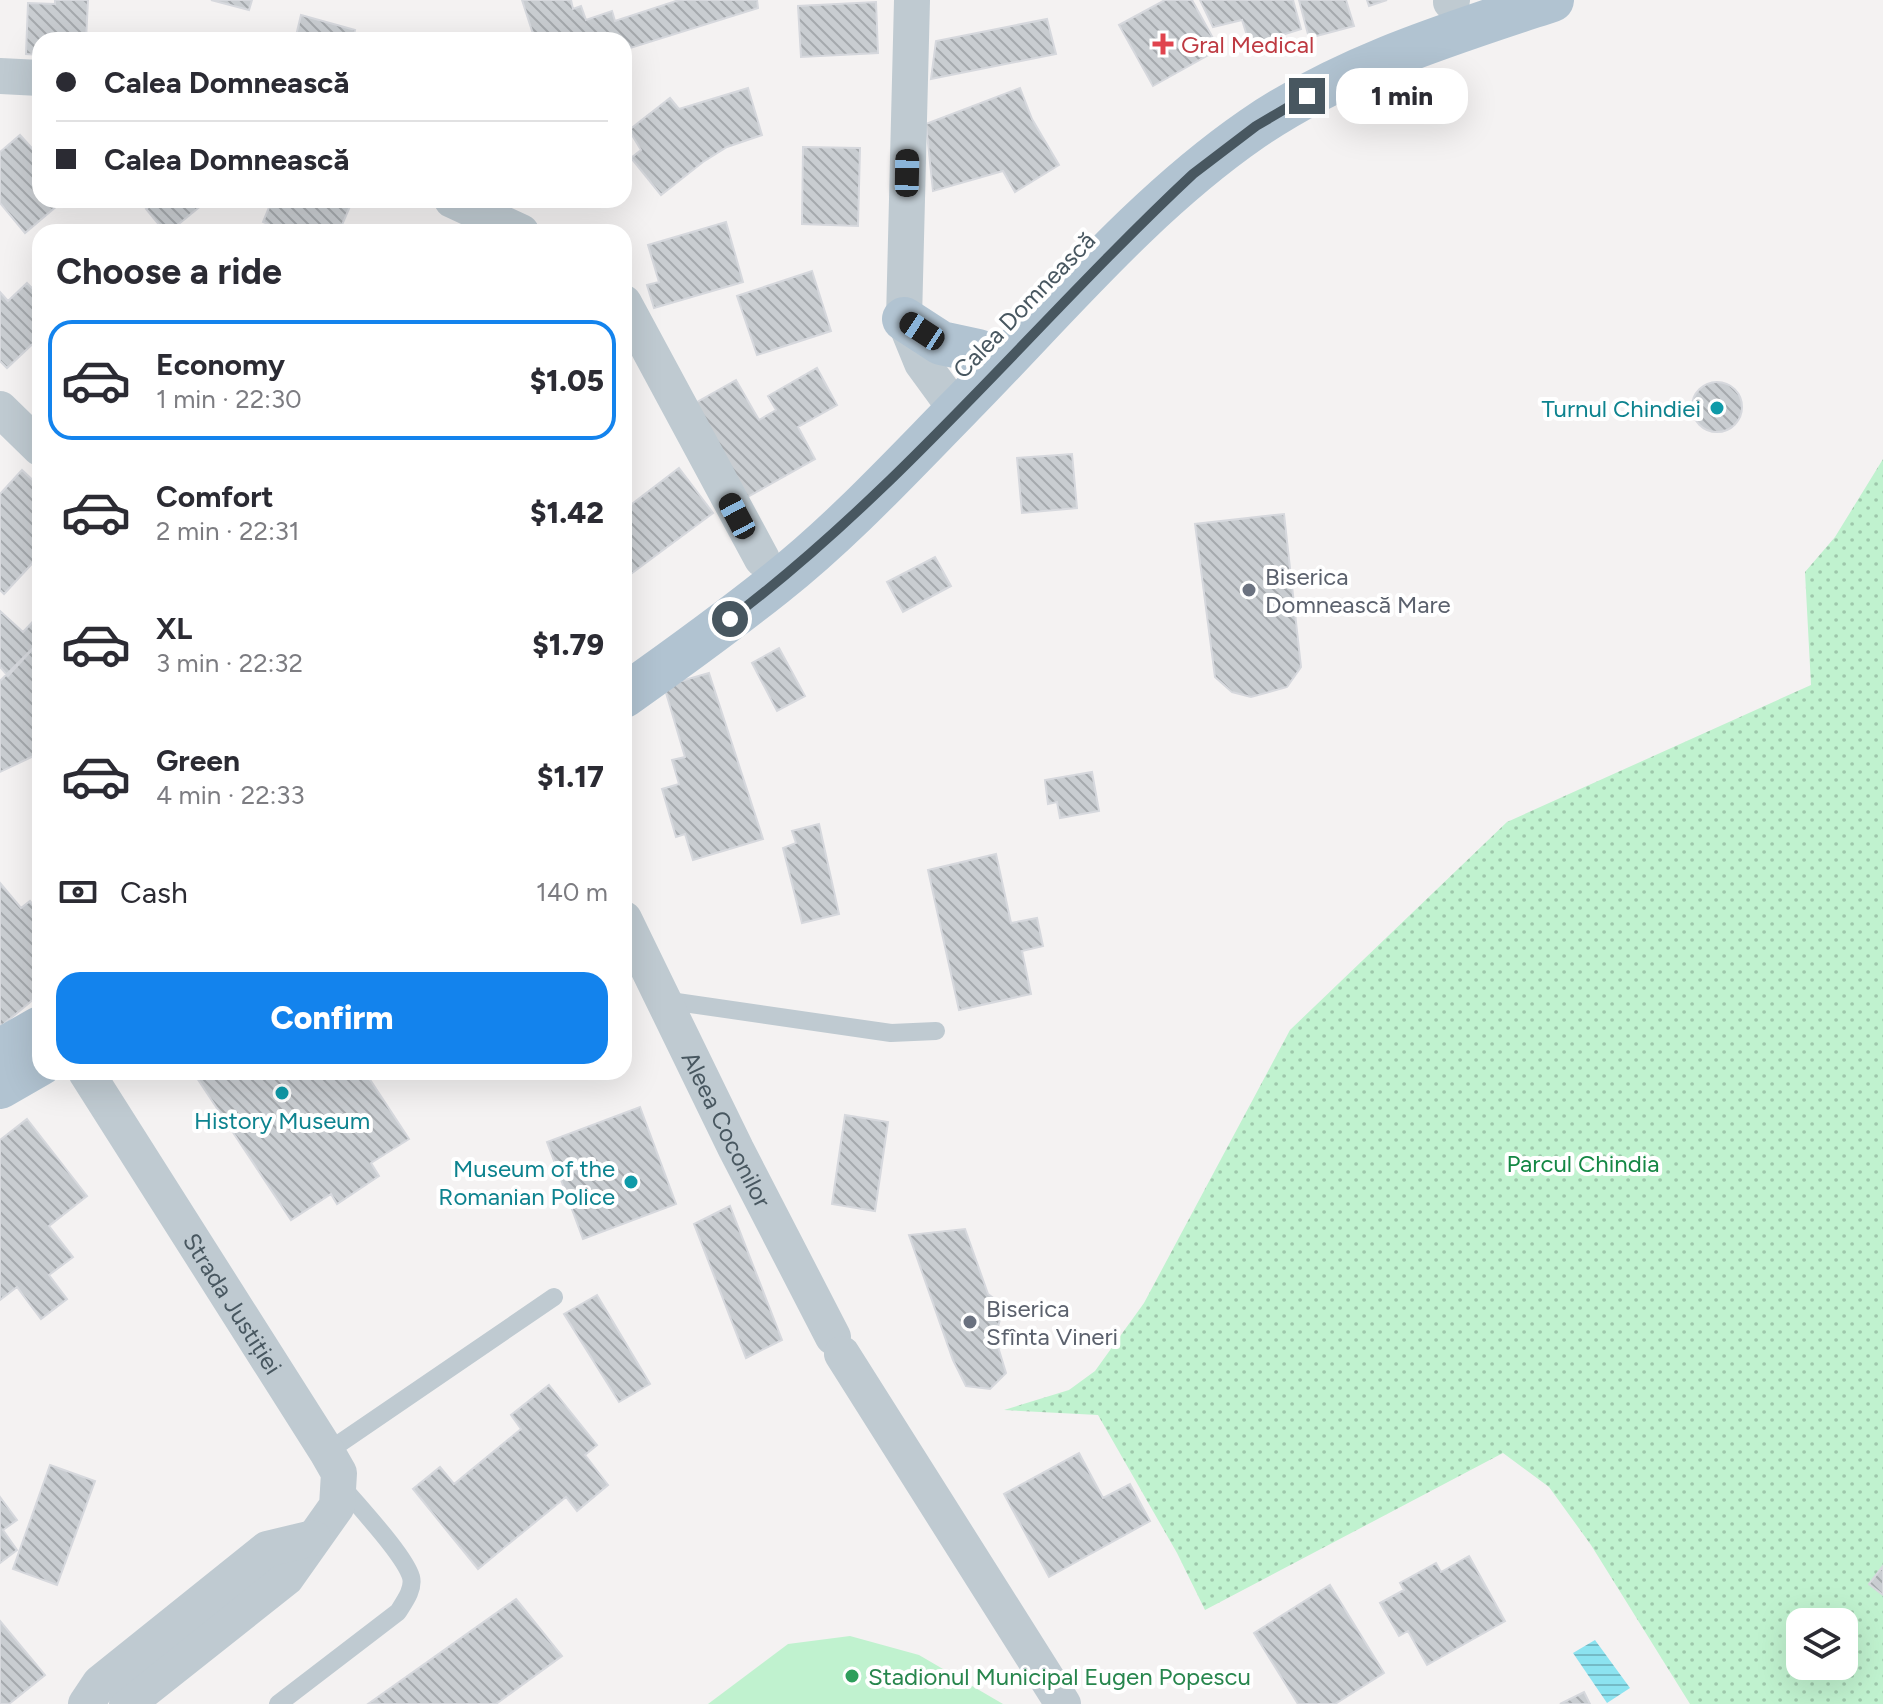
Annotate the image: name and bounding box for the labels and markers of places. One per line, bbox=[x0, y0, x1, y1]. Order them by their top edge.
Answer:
place label: Gral Medical bbox=[1181, 30, 1314, 59]
marker: Gral Medical bbox=[1152, 33, 1174, 55]
place label: Turnul Chindiei bbox=[1541, 394, 1701, 423]
marker: Turnul Chindiei bbox=[1708, 399, 1726, 417]
place label: Biserica Domnească Mare bbox=[1265, 562, 1451, 619]
marker: Biserica Domnească Mare bbox=[1240, 581, 1258, 599]
marker: History Museum bbox=[273, 1084, 291, 1102]
place label: History Museum bbox=[194, 1106, 370, 1135]
place label: Museum of the Romanian Police bbox=[438, 1154, 615, 1211]
marker: Museum of the Romanian Police bbox=[622, 1173, 640, 1191]
place label: Biserica Sfînta Vineri bbox=[986, 1294, 1118, 1351]
marker: Biserica Sfînta Vineri bbox=[961, 1313, 979, 1331]
place label: Stadionul Municipal Eugen Popescu bbox=[868, 1662, 1251, 1691]
marker: Stadionul Municipal Eugen Popescu bbox=[843, 1667, 861, 1685]

